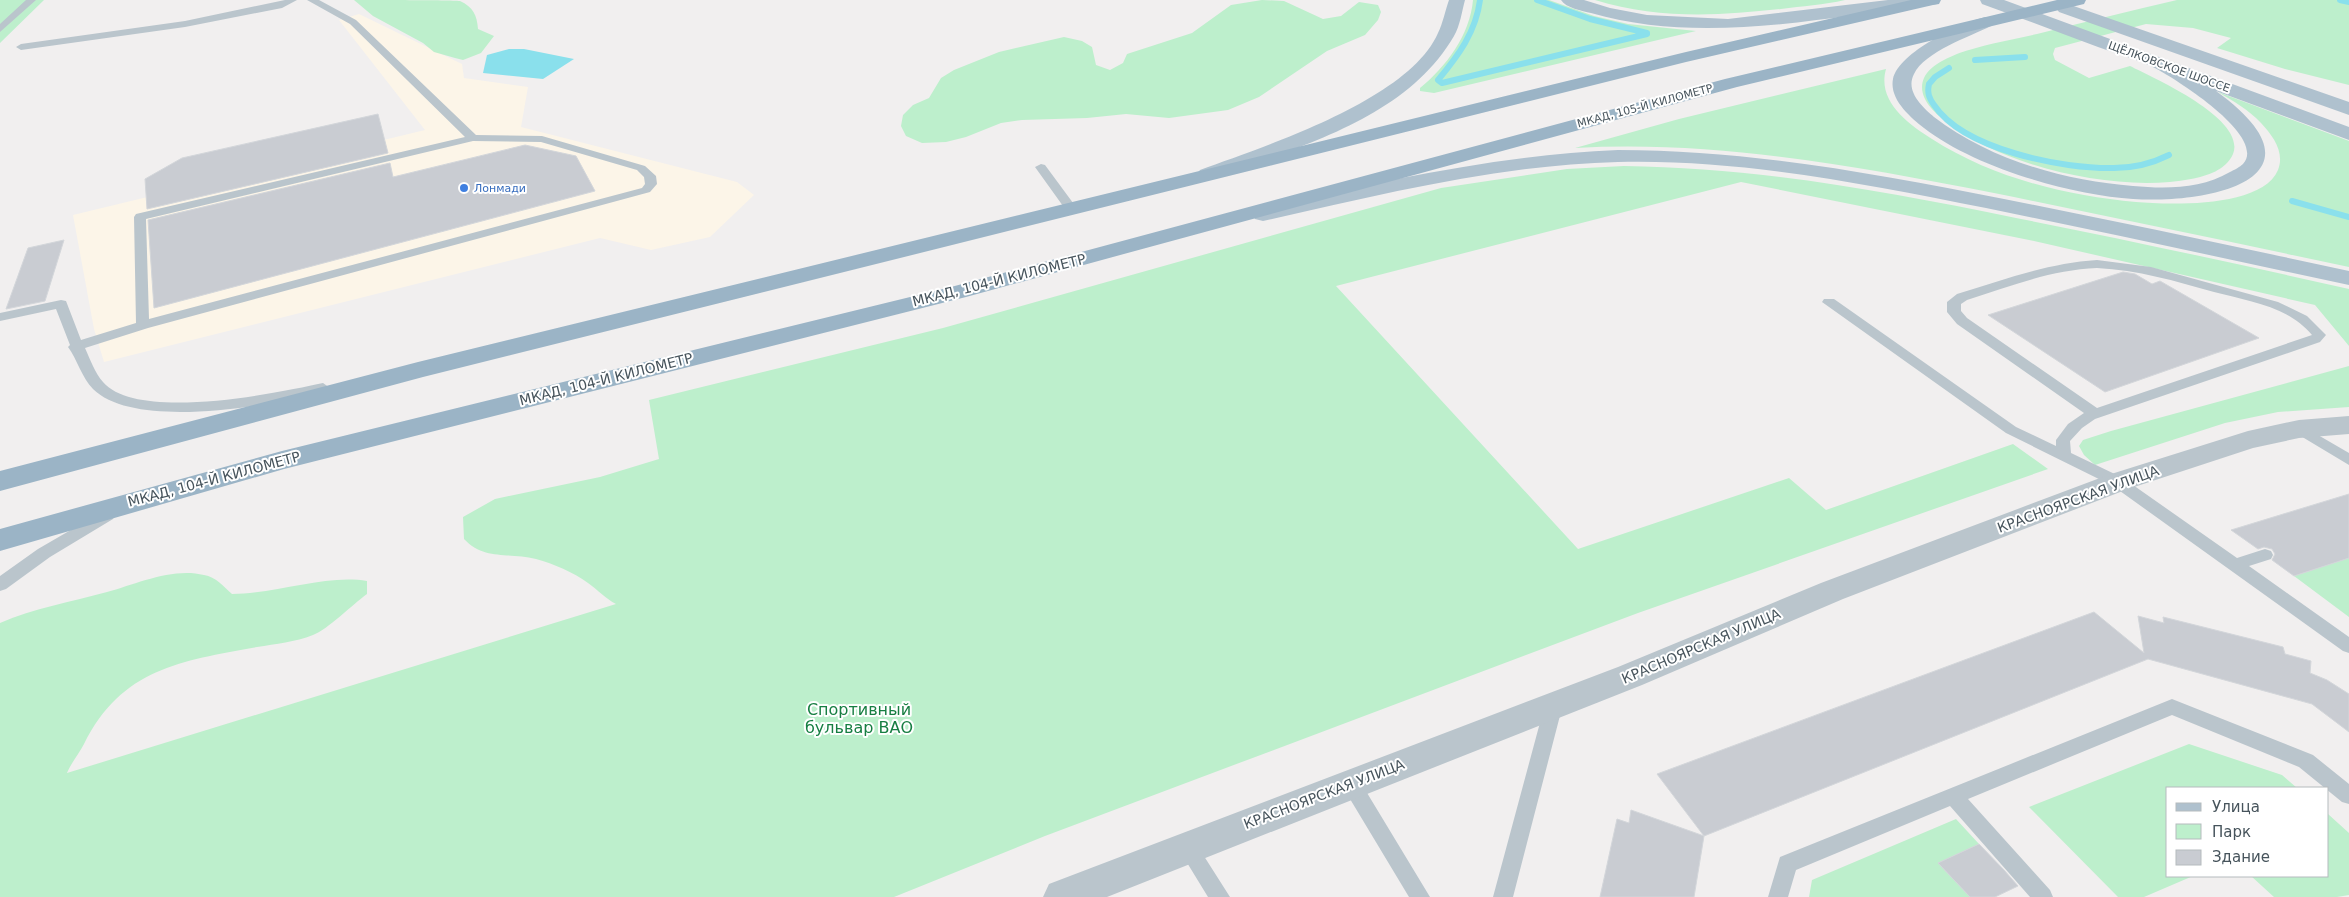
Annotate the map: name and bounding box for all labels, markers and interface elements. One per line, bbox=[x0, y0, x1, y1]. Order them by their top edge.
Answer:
street label: ЩЁЛКОВСКОЕ ШОССЕ bbox=[2106, 39, 2232, 95]
street label: МКАД, 105-Й КИЛОМЕТР bbox=[1576, 82, 1715, 130]
marker: Лонмади bbox=[458, 182, 470, 194]
place label: Лонмади bbox=[474, 182, 526, 195]
street label: МКАД, 104-Й КИЛОМЕТР bbox=[910, 250, 1087, 309]
street label: МКАД, 104-Й КИЛОМЕТР bbox=[517, 349, 694, 408]
street label: МКАД, 104-Й КИЛОМЕТР bbox=[126, 447, 302, 510]
street label: КРАСНОЯРСКАЯ УЛИЦА bbox=[1995, 462, 2161, 536]
street label: КРАСНОЯРСКАЯ УЛИЦА bbox=[1619, 605, 1783, 687]
park label: Спортивный бульвар ВАО bbox=[805, 700, 913, 737]
street label: КРАСНОЯРСКАЯ УЛИЦА bbox=[1241, 756, 1407, 832]
legend bbox=[2166, 787, 2329, 877]
text: Улица bbox=[2212, 798, 2260, 816]
text: Парк bbox=[2212, 823, 2251, 841]
text: Здание bbox=[2212, 848, 2270, 866]

